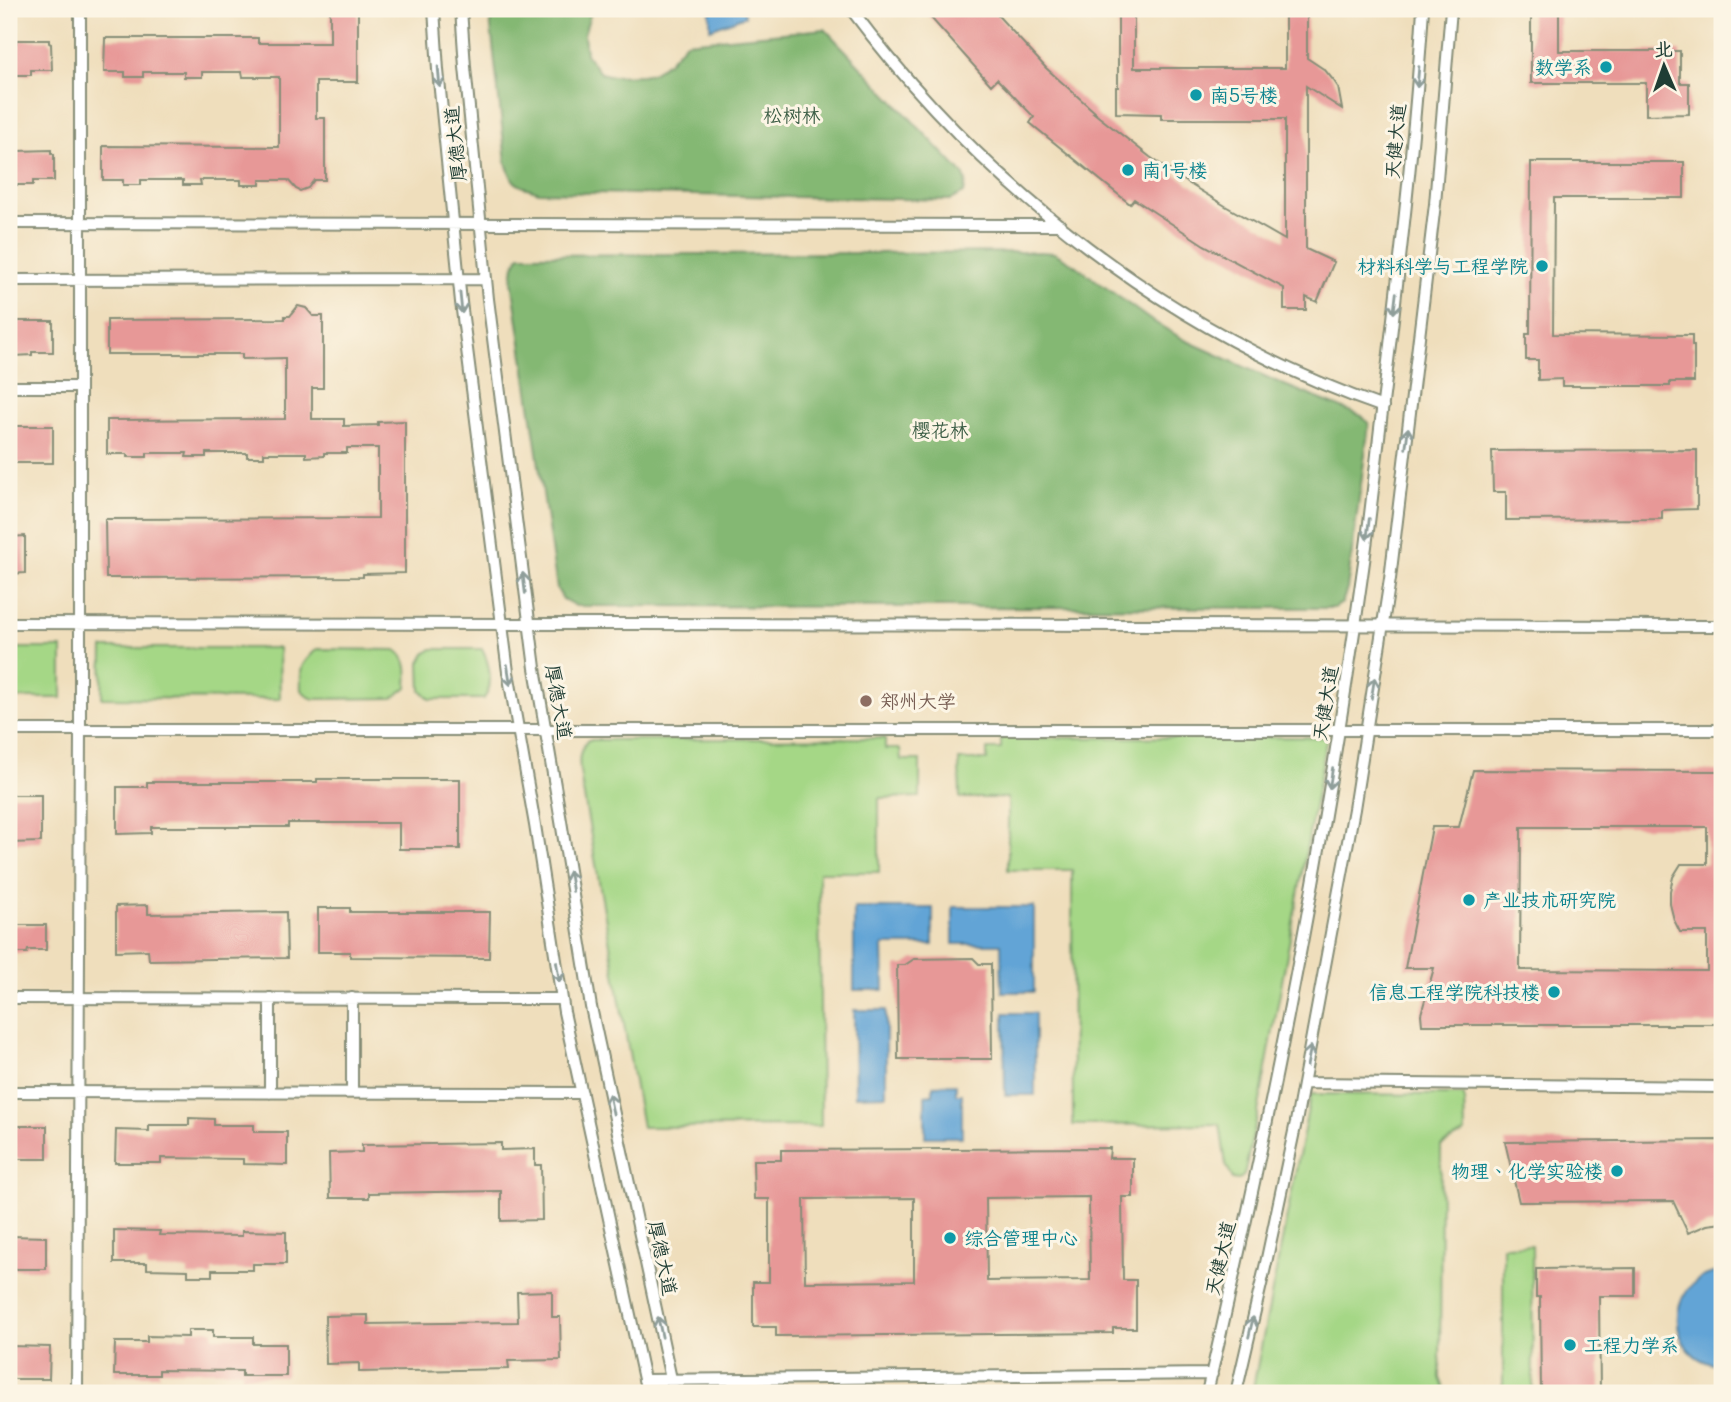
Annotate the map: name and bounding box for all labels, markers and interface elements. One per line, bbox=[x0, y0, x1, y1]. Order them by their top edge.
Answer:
north arrow bbox=[1630, 32, 1700, 102]
text: 北 bbox=[1653, 36, 1673, 61]
place label: 数学系 bbox=[1535, 54, 1592, 79]
marker: 数学系 bbox=[1598, 59, 1614, 75]
one-way arrow bbox=[433, 65, 446, 88]
one-way arrow bbox=[1411, 65, 1424, 88]
place label: 南5号楼 bbox=[1210, 82, 1278, 107]
marker: 南5号楼 bbox=[1188, 87, 1204, 103]
park label: 松树林 bbox=[763, 102, 821, 127]
street label: 天健大道 bbox=[1379, 102, 1410, 180]
street label: 厚德大道 bbox=[438, 105, 471, 183]
place label: 南1号楼 bbox=[1142, 157, 1208, 182]
marker: 南1号楼 bbox=[1120, 162, 1136, 178]
place label: 材料科学与工程学院 bbox=[1357, 253, 1528, 278]
marker: 材料科学与工程学院 bbox=[1534, 258, 1550, 274]
one-way arrow bbox=[455, 291, 468, 314]
one-way arrow bbox=[1388, 291, 1401, 314]
park label: 樱花林 bbox=[911, 417, 969, 442]
one-way arrow bbox=[1400, 427, 1413, 450]
one-way arrow bbox=[1361, 517, 1374, 540]
one-way arrow bbox=[517, 572, 530, 595]
street label: 厚德大道 bbox=[541, 662, 578, 742]
one-way arrow bbox=[503, 663, 516, 686]
street label: 天健大道 bbox=[1306, 663, 1343, 742]
one-way arrow bbox=[1367, 677, 1380, 699]
place label: 郑州大学 bbox=[880, 688, 956, 713]
marker: 郑州大学 bbox=[858, 693, 874, 709]
one-way arrow bbox=[1324, 766, 1337, 789]
one-way arrow bbox=[564, 870, 577, 892]
place label: 产业技术研究院 bbox=[1483, 887, 1616, 912]
marker: 产业技术研究院 bbox=[1461, 892, 1477, 908]
one-way arrow bbox=[552, 960, 565, 983]
place label: 信息工程学院科技楼 bbox=[1369, 979, 1540, 1004]
marker: 信息工程学院科技楼 bbox=[1546, 984, 1562, 1000]
one-way arrow bbox=[1303, 1045, 1316, 1068]
one-way arrow bbox=[604, 1093, 618, 1116]
place label: 物理、化学实验楼 bbox=[1451, 1158, 1603, 1183]
marker: 物理、化学实验楼 bbox=[1609, 1163, 1625, 1179]
street label: 厚德大道 bbox=[643, 1218, 684, 1298]
street label: 天健大道 bbox=[1199, 1218, 1240, 1298]
place label: 综合管理中心 bbox=[964, 1225, 1078, 1250]
marker: 综合管理中心 bbox=[942, 1230, 958, 1246]
one-way arrow bbox=[652, 1316, 666, 1339]
one-way arrow bbox=[1245, 1316, 1259, 1339]
place label: 工程力学系 bbox=[1584, 1332, 1679, 1357]
marker: 工程力学系 bbox=[1562, 1337, 1578, 1353]

